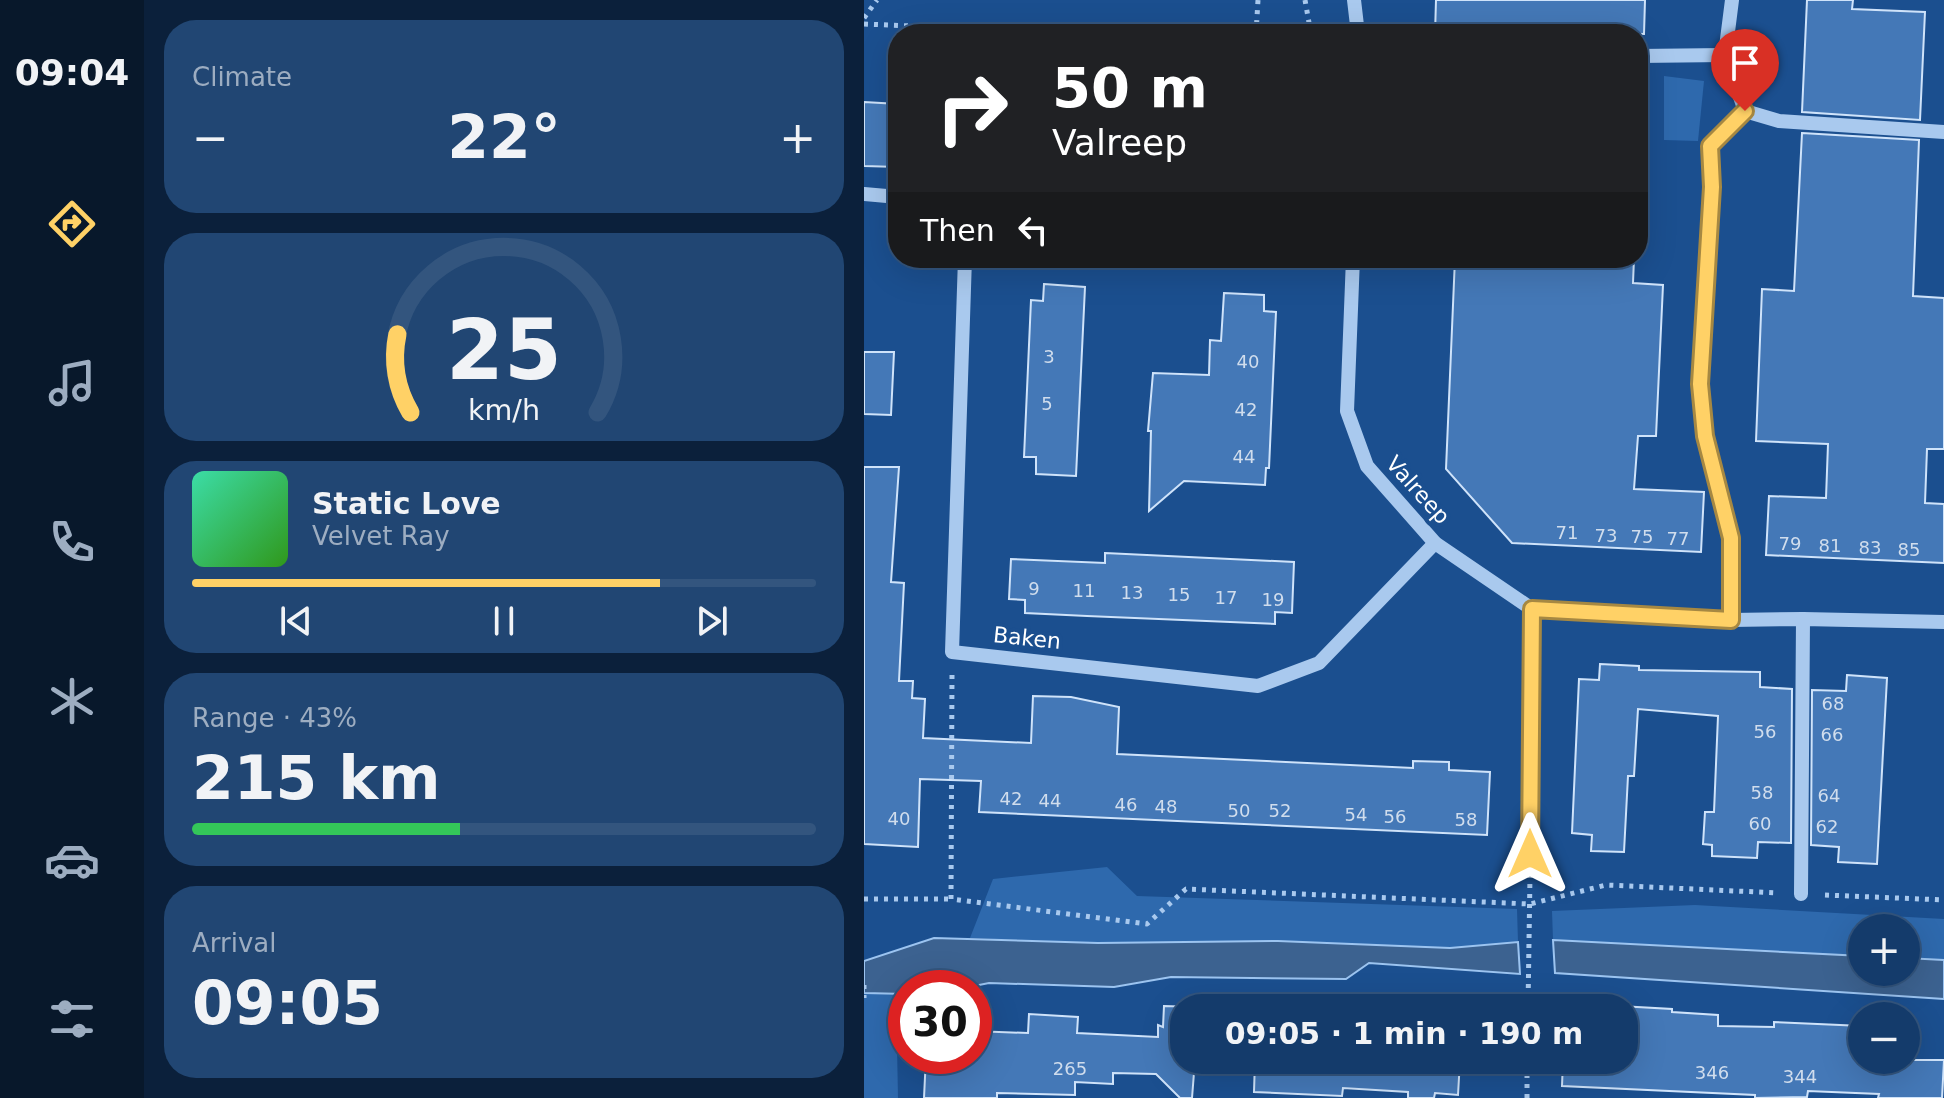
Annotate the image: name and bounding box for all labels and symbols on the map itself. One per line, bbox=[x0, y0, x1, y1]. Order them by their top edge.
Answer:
pin bbox=[1711, 29, 1779, 111]
house number: 3 bbox=[1043, 346, 1055, 367]
house number: 40 bbox=[1237, 351, 1259, 372]
house number: 5 bbox=[1041, 393, 1053, 414]
house number: 42 bbox=[1235, 399, 1257, 420]
house number: 44 bbox=[1233, 446, 1255, 467]
street label: Valreep bbox=[1381, 451, 1455, 529]
house number: 71 bbox=[1556, 522, 1578, 543]
house number: 73 bbox=[1595, 525, 1617, 546]
house number: 75 bbox=[1631, 526, 1653, 547]
house number: 77 bbox=[1667, 528, 1689, 549]
house number: 79 bbox=[1779, 533, 1801, 554]
house number: 81 bbox=[1819, 535, 1841, 556]
house number: 83 bbox=[1859, 537, 1881, 558]
house number: 85 bbox=[1898, 539, 1920, 560]
house number: 9 bbox=[1028, 578, 1040, 599]
house number: 11 bbox=[1073, 580, 1095, 601]
house number: 13 bbox=[1121, 582, 1143, 603]
house number: 15 bbox=[1168, 584, 1190, 605]
house number: 17 bbox=[1215, 587, 1237, 608]
house number: 19 bbox=[1262, 589, 1284, 610]
street label: Baken bbox=[992, 622, 1062, 654]
house number: 68 bbox=[1822, 693, 1844, 714]
house number: 56 bbox=[1754, 721, 1776, 742]
house number: 66 bbox=[1821, 724, 1843, 745]
house number: 58 bbox=[1751, 782, 1773, 803]
house number: 64 bbox=[1818, 785, 1840, 806]
house number: 42 bbox=[1000, 788, 1022, 809]
house number: 44 bbox=[1039, 790, 1061, 811]
house number: 46 bbox=[1115, 794, 1137, 815]
house number: 48 bbox=[1155, 796, 1177, 817]
house number: 50 bbox=[1228, 800, 1250, 821]
house number: 52 bbox=[1269, 800, 1291, 821]
house number: 54 bbox=[1345, 804, 1367, 825]
house number: 56 bbox=[1384, 806, 1406, 827]
house number: 40 bbox=[888, 808, 910, 829]
house number: 58 bbox=[1455, 809, 1477, 830]
position arrow bbox=[1488, 812, 1572, 896]
house number: 60 bbox=[1749, 813, 1771, 834]
house number: 62 bbox=[1816, 816, 1838, 837]
speed limit sign: 30 bbox=[888, 970, 992, 1074]
house number: 265 bbox=[1053, 1058, 1087, 1079]
house number: 346 bbox=[1695, 1062, 1729, 1083]
house number: 344 bbox=[1783, 1066, 1817, 1087]

